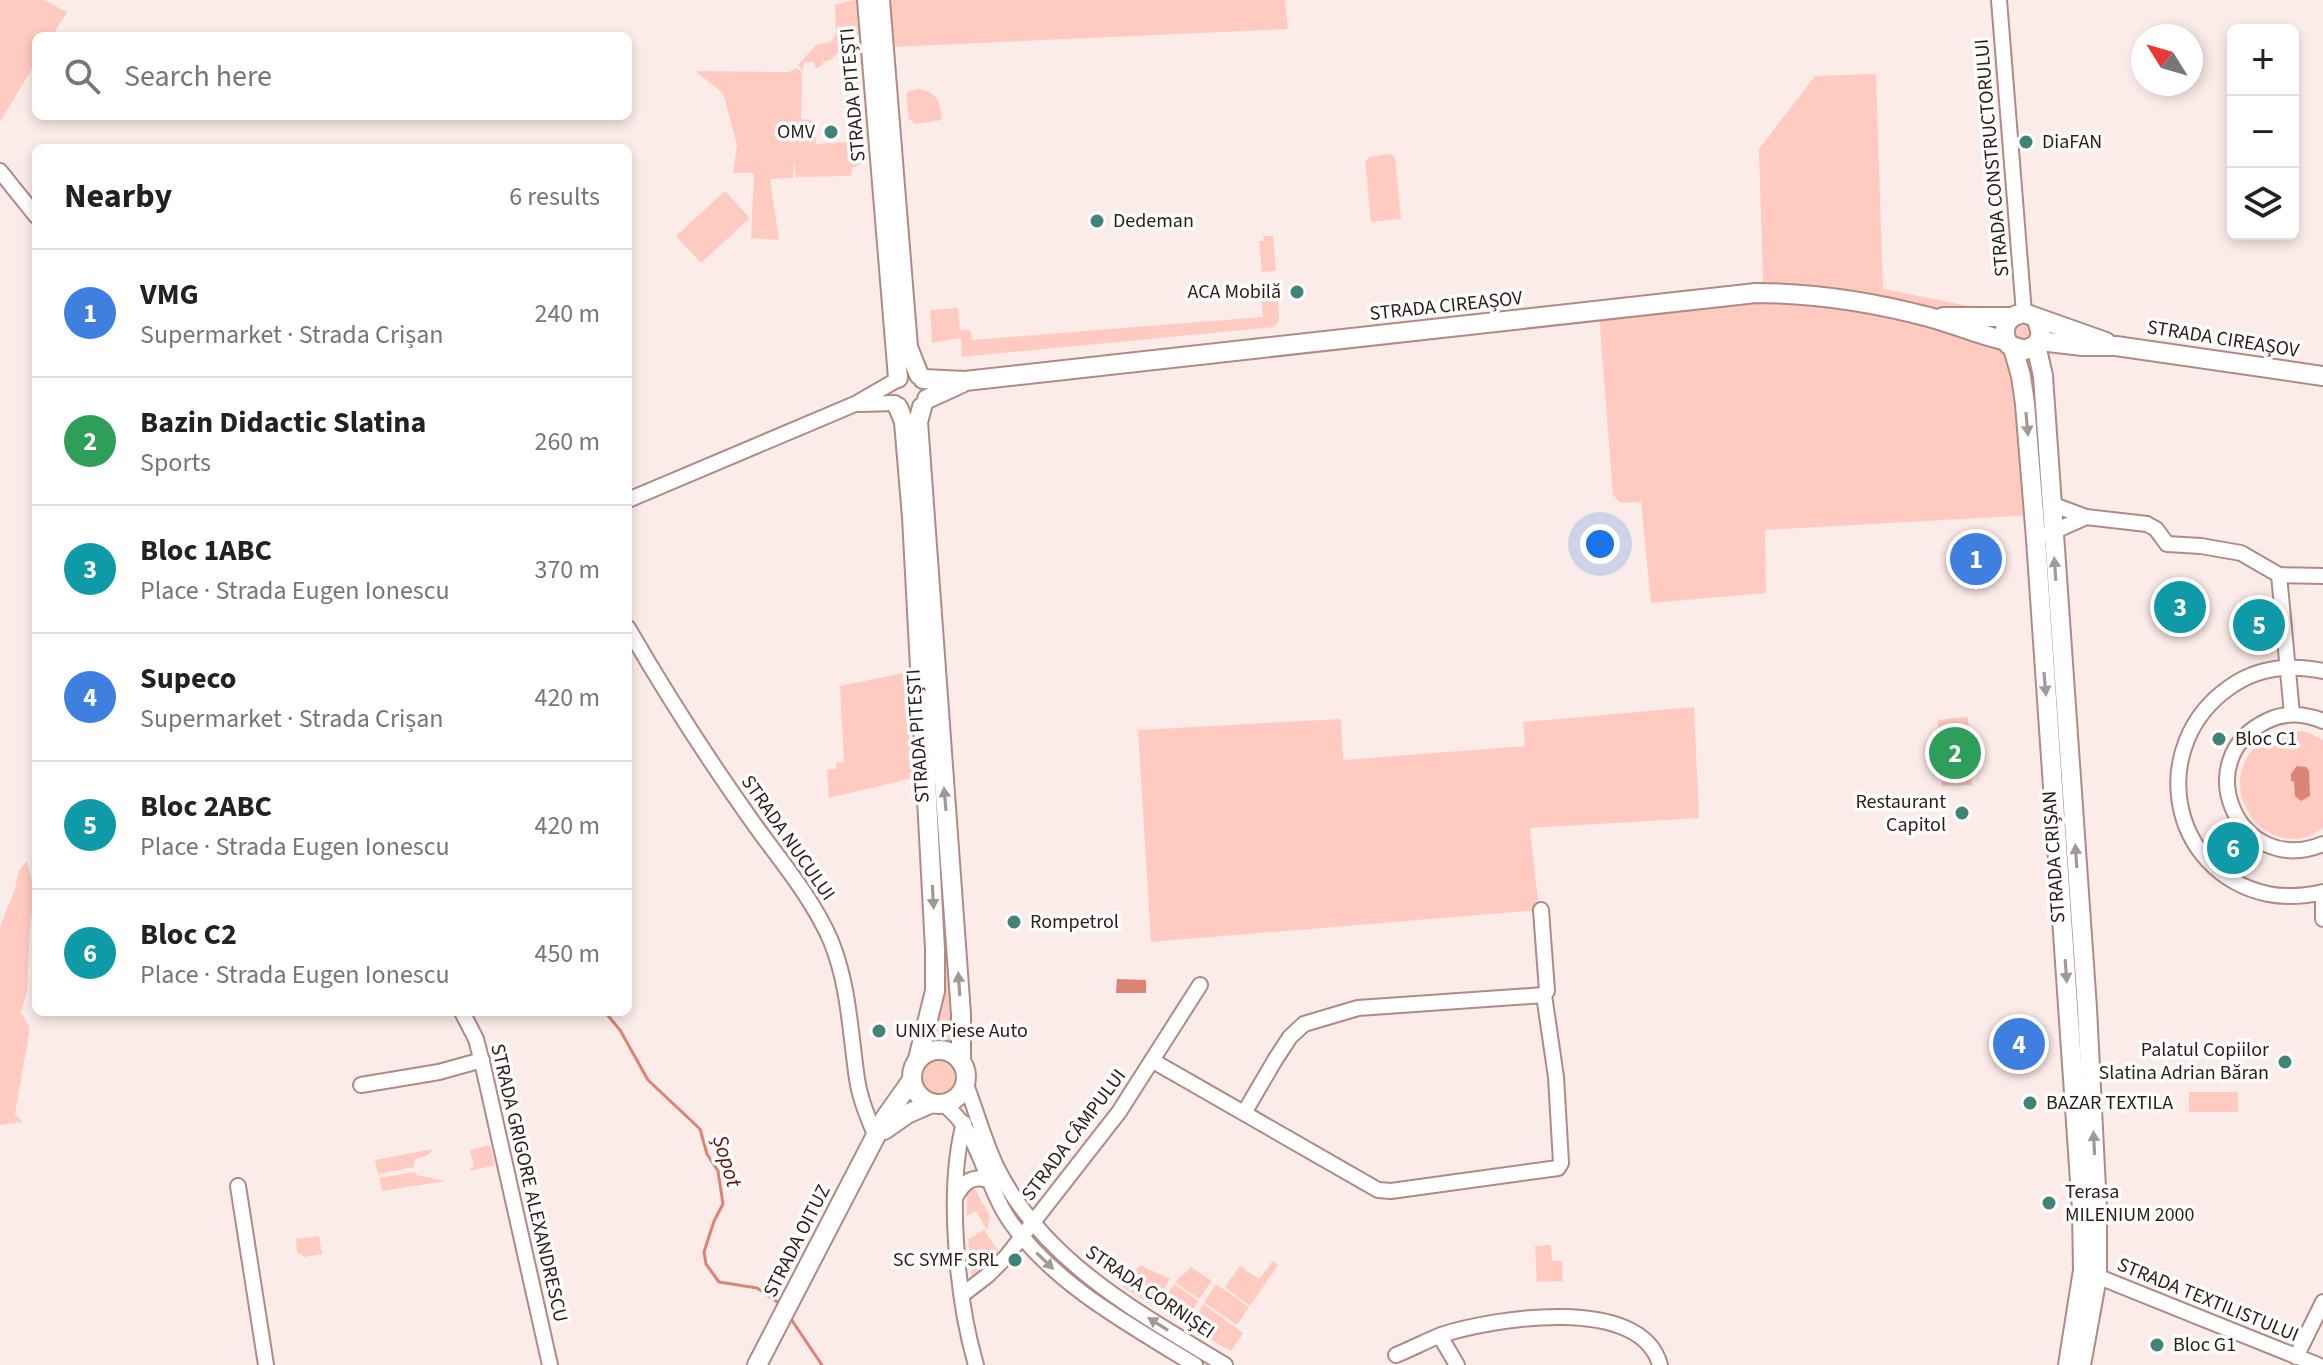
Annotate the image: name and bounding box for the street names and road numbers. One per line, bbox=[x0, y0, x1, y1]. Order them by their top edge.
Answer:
street label: STRADA PITEȘTI bbox=[833, 27, 873, 163]
street label: STRADA CONSTRUCTORULUI bbox=[1968, 38, 2016, 278]
street label: STRADA CIREAȘOV bbox=[1368, 284, 1525, 328]
street label: STRADA CIREAȘOV bbox=[2145, 313, 2302, 365]
street label: STRADA PITEȘTI bbox=[899, 668, 937, 804]
street label: STRADA NUCULUI bbox=[734, 770, 842, 906]
street label: STRADA CRIȘAN bbox=[2035, 790, 2073, 924]
street label: STRADA GRIGORE ALEXANDRESCU bbox=[483, 1041, 575, 1325]
street label: STRADA CÂMPULUI bbox=[1015, 1063, 1133, 1207]
street label: STRADA OITUZ bbox=[757, 1180, 837, 1302]
street label: STRADA CORNIȘEI bbox=[1080, 1238, 1220, 1346]
street label: STRADA TEXTILISTULUI bbox=[2113, 1251, 2303, 1349]

